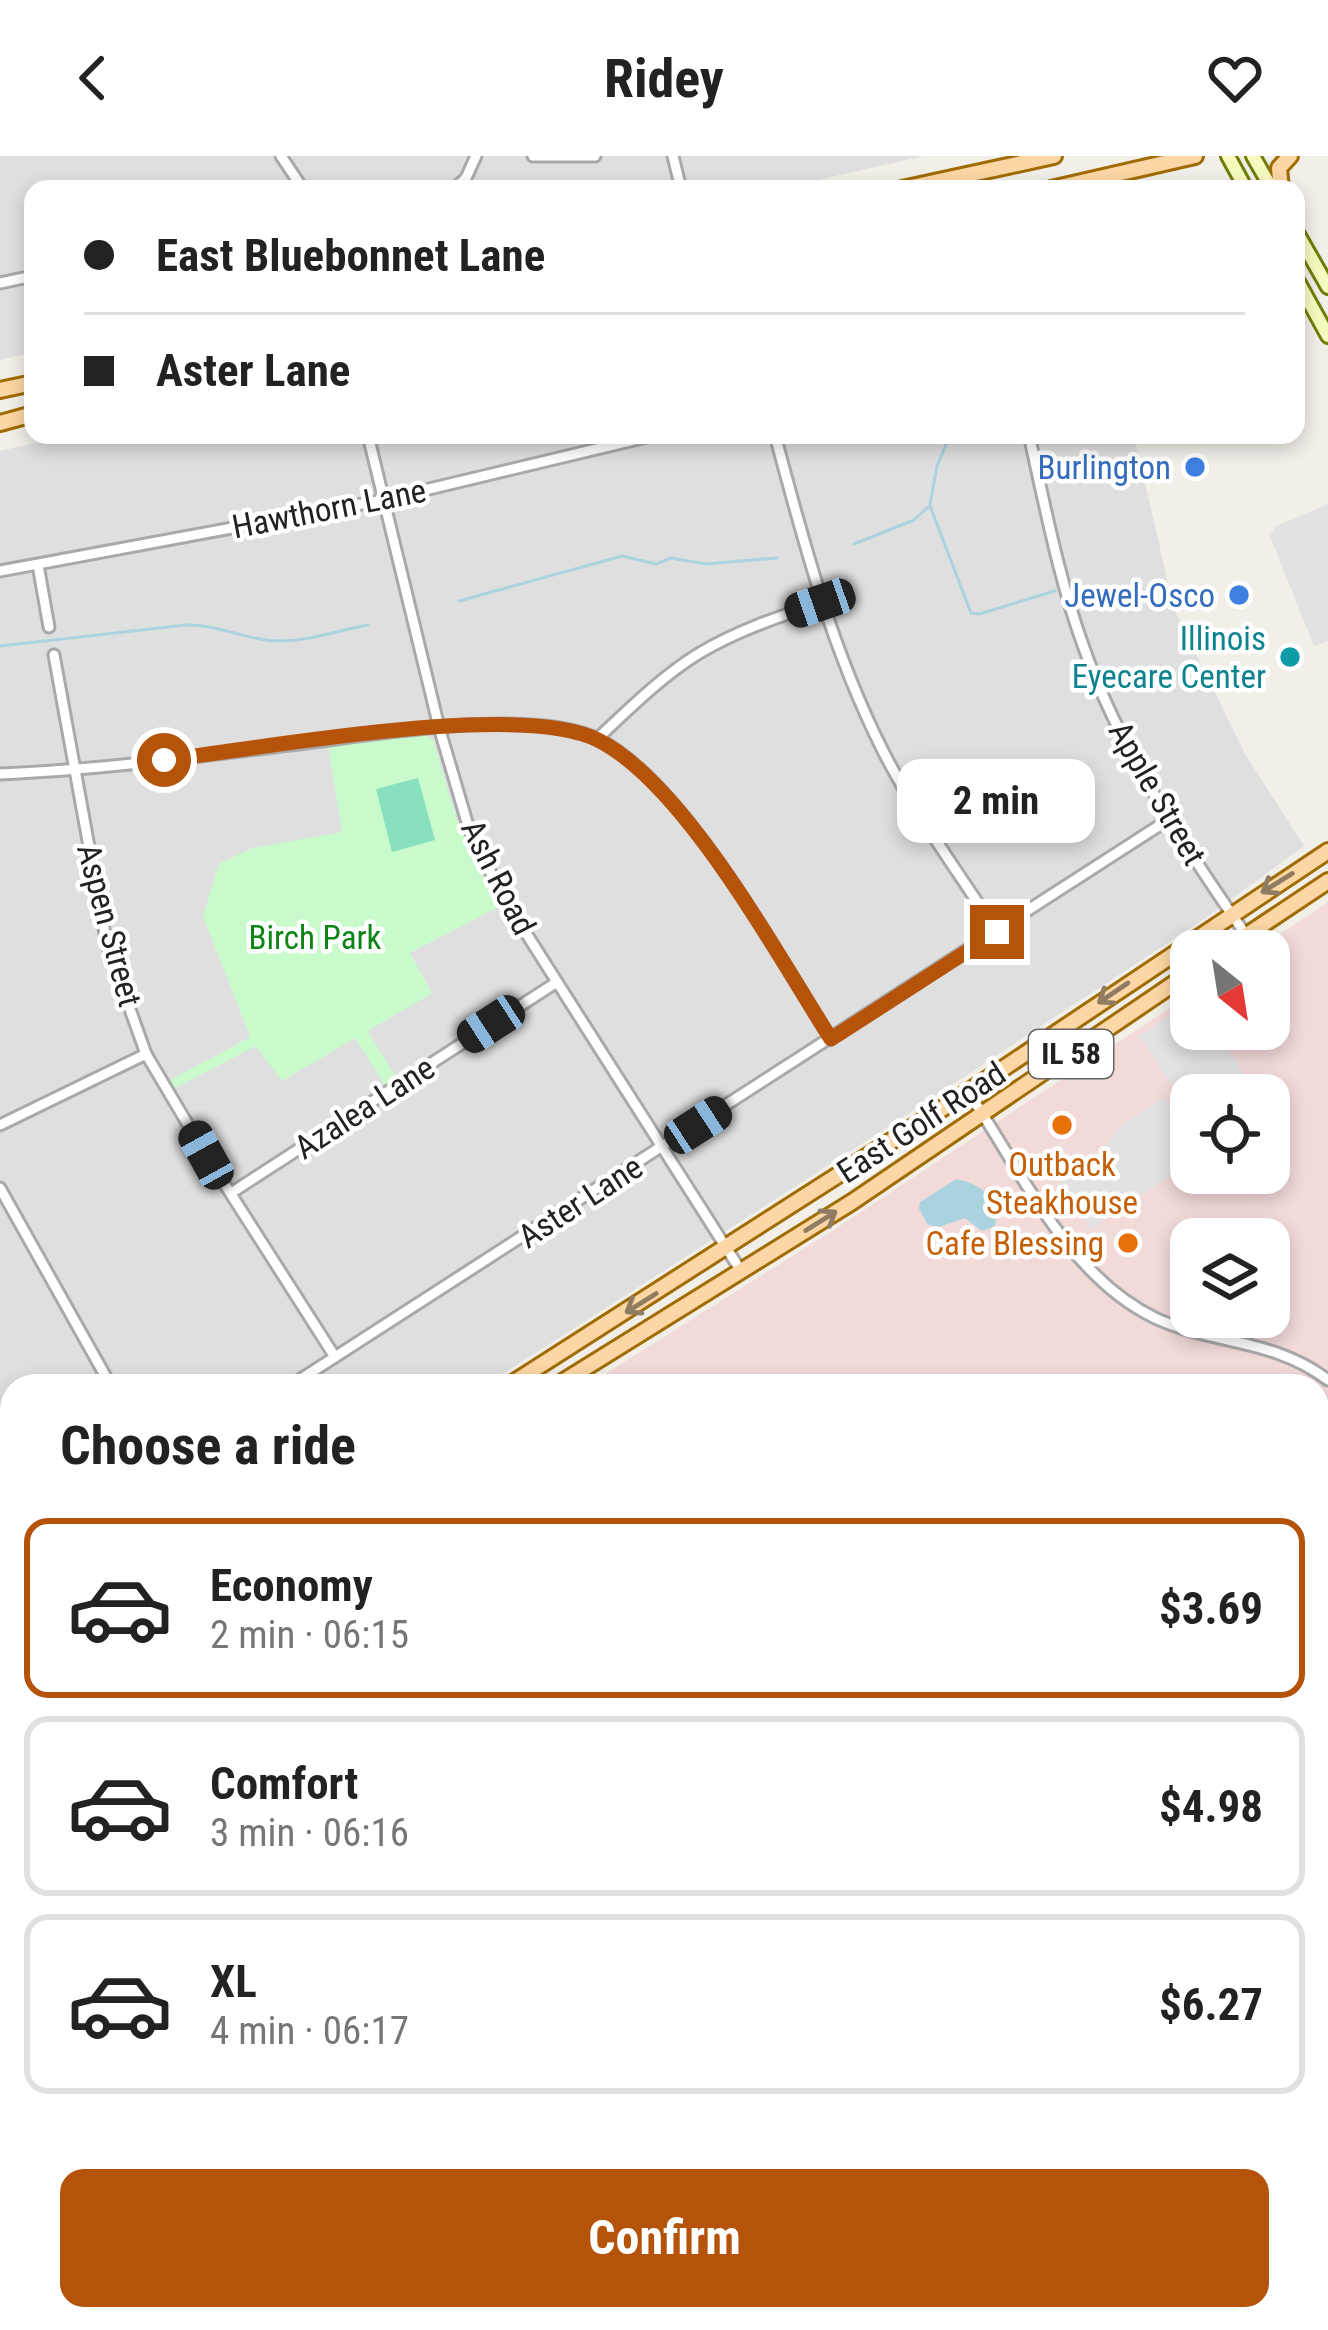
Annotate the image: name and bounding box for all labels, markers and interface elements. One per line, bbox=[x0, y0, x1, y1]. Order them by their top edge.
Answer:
icon: back bbox=[60, 45, 126, 111]
icon: heart bbox=[1202, 45, 1268, 111]
text: Ridey bbox=[604, 47, 724, 110]
text: East Bluebonnet Lane bbox=[156, 229, 545, 282]
text: Aster Lane bbox=[156, 344, 350, 397]
place label: Burlington bbox=[1038, 448, 1171, 487]
marker: Burlington bbox=[1182, 454, 1208, 480]
street label: Hawthorn Lane bbox=[229, 471, 429, 546]
car bbox=[780, 574, 860, 632]
place label: Jewel-Osco bbox=[1064, 576, 1215, 615]
marker: Jewel-Osco bbox=[1226, 582, 1252, 608]
place label: Illinois Eyecare Center bbox=[1072, 619, 1266, 696]
marker: Illinois Eyecare Center bbox=[1277, 644, 1303, 670]
street label: Apple Street bbox=[1101, 714, 1214, 872]
route start bbox=[137, 733, 191, 787]
callout: 2 min bbox=[898, 758, 1096, 842]
text: 2 min bbox=[953, 778, 1039, 824]
street label: Ash Road bbox=[453, 813, 544, 941]
street label: Aspen Street bbox=[69, 840, 150, 1011]
one-way arrow bbox=[1261, 871, 1295, 895]
route end bbox=[970, 905, 1024, 959]
park label: Birch Park bbox=[249, 918, 382, 957]
north arrow bbox=[1170, 930, 1290, 1050]
map controls bbox=[1170, 930, 1290, 1338]
one-way arrow bbox=[1097, 980, 1131, 1005]
car bbox=[451, 989, 531, 1059]
road number: IL 58 bbox=[1029, 1030, 1113, 1078]
street label: Azalea Lane bbox=[287, 1048, 442, 1167]
street label: East Golf Road bbox=[830, 1054, 1013, 1191]
button: locate bbox=[1170, 1074, 1290, 1194]
car bbox=[658, 1090, 738, 1160]
marker: Outback Steakhouse bbox=[1049, 1112, 1075, 1138]
car bbox=[173, 1115, 239, 1195]
place label: Outback Steakhouse bbox=[986, 1145, 1138, 1222]
street label: Aster Lane bbox=[511, 1147, 650, 1256]
one-way arrow bbox=[803, 1209, 837, 1233]
button: layers bbox=[1170, 1218, 1290, 1338]
place label: Cafe Blessing bbox=[925, 1224, 1104, 1263]
marker: Cafe Blessing bbox=[1115, 1230, 1141, 1256]
one-way arrow bbox=[625, 1290, 659, 1315]
text: Choose a ride bbox=[60, 1414, 356, 1477]
icon: car bbox=[66, 1554, 174, 1662]
text: Economy bbox=[210, 1559, 373, 1612]
text: $3.69 bbox=[1159, 1582, 1263, 1635]
text: 2 min · 06:15 bbox=[210, 1612, 409, 1658]
icon: car bbox=[66, 1752, 174, 1860]
text: Comfort bbox=[210, 1757, 358, 1810]
text: $4.98 bbox=[1159, 1780, 1263, 1833]
text: 3 min · 06:16 bbox=[210, 1810, 409, 1856]
icon: car bbox=[66, 1950, 174, 2058]
text: XL bbox=[210, 1955, 257, 2008]
text: $6.27 bbox=[1159, 1978, 1263, 2031]
text: 4 min · 06:17 bbox=[210, 2008, 409, 2054]
button: Confirm bbox=[60, 2169, 1269, 2307]

